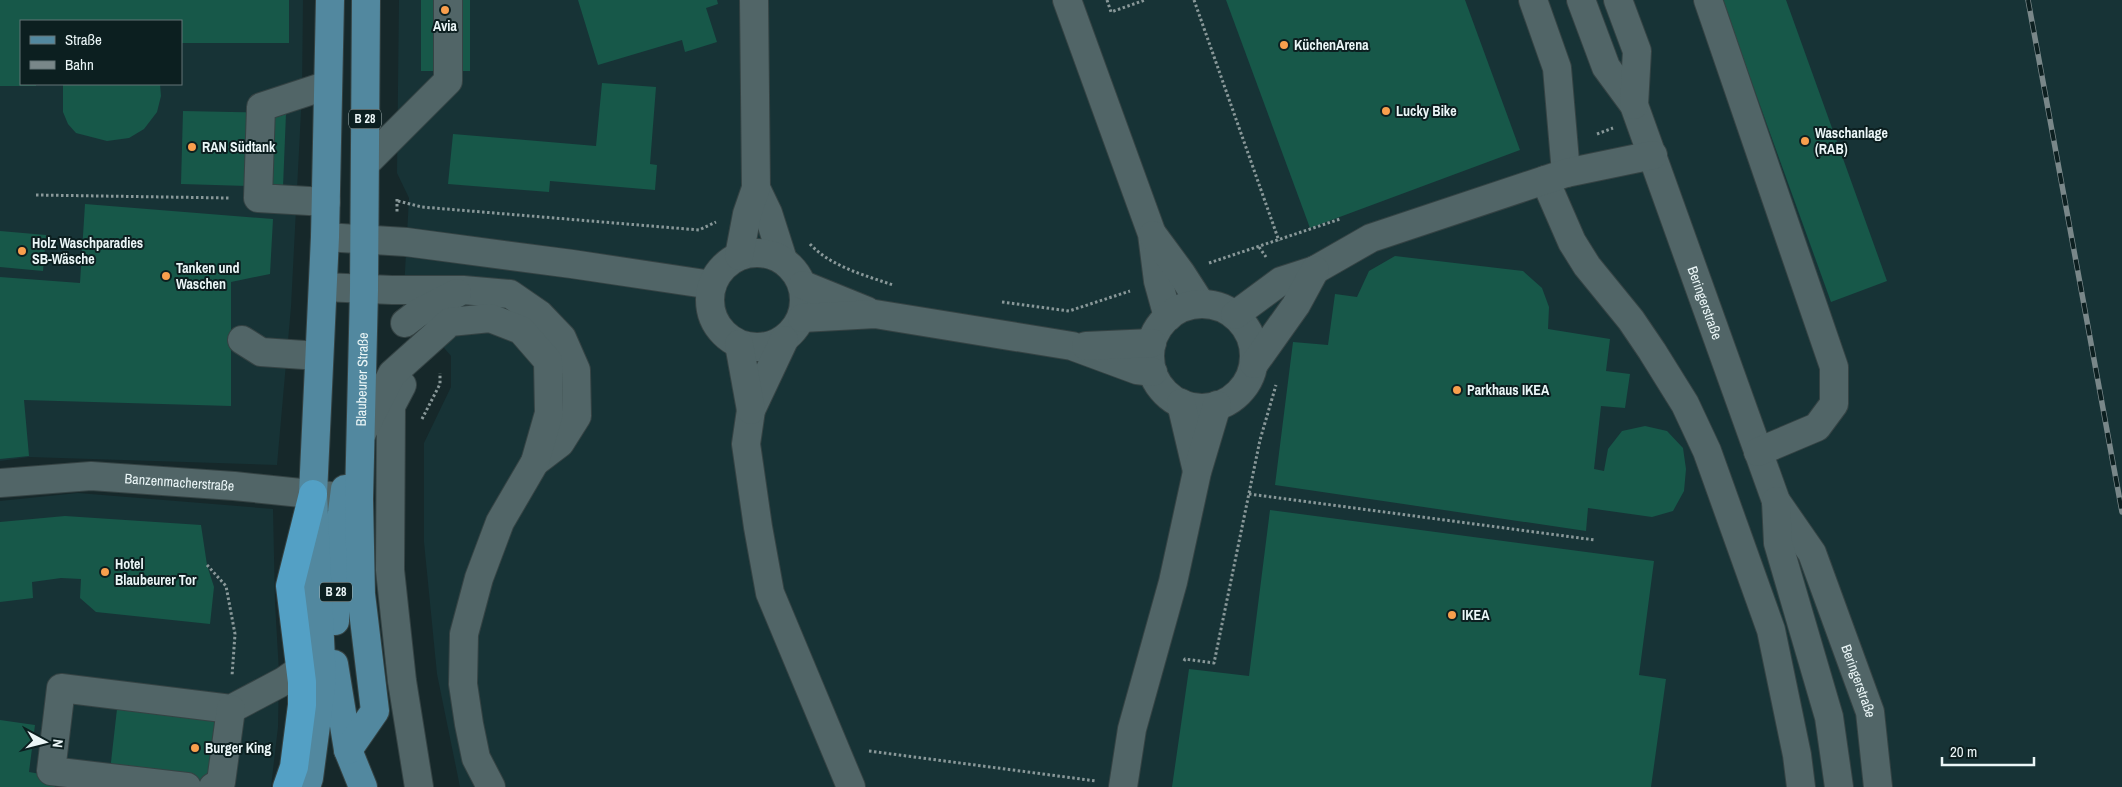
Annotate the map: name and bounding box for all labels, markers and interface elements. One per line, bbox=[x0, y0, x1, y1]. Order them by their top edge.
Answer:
marker: Avia bbox=[439, 4, 451, 16]
place label: Avia bbox=[433, 17, 458, 35]
legend bbox=[20, 20, 182, 85]
text: Straße bbox=[65, 29, 102, 50]
place label: KüchenArena bbox=[1294, 36, 1369, 54]
marker: KüchenArena bbox=[1278, 39, 1290, 51]
text: Bahn bbox=[65, 54, 94, 75]
place label: Lucky Bike bbox=[1396, 102, 1457, 120]
marker: Lucky Bike bbox=[1380, 105, 1392, 117]
road number: B 28 bbox=[349, 110, 381, 128]
place label: Waschanlage (RAB) bbox=[1815, 124, 1888, 158]
marker: Waschanlage (RAB) bbox=[1799, 135, 1811, 147]
place label: RAN Südtank bbox=[202, 138, 276, 156]
marker: RAN Südtank bbox=[186, 141, 198, 153]
place label: Holz Waschparadies SB-Wäsche bbox=[32, 234, 143, 268]
marker: Holz Waschparadies SB-Wäsche bbox=[16, 245, 28, 257]
place label: Tanken und Waschen bbox=[176, 259, 240, 293]
street label: Beringerstraße bbox=[1684, 264, 1726, 342]
marker: Tanken und Waschen bbox=[160, 270, 172, 282]
street label: Blaubeurer Straße bbox=[352, 332, 372, 426]
place label: Parkhaus IKEA bbox=[1467, 381, 1550, 399]
marker: Parkhaus IKEA bbox=[1451, 384, 1463, 396]
street label: Banzenmacherstraße bbox=[124, 469, 235, 495]
place label: Hotel Blaubeurer Tor bbox=[115, 555, 197, 589]
marker: Hotel Blaubeurer Tor bbox=[99, 566, 111, 578]
road number: B 28 bbox=[320, 582, 352, 602]
place label: IKEA bbox=[1462, 606, 1490, 624]
marker: IKEA bbox=[1446, 609, 1458, 621]
street label: Beringerstraße bbox=[1837, 642, 1880, 718]
north arrow bbox=[20, 717, 70, 767]
scale bar bbox=[1942, 734, 2034, 766]
text: N bbox=[48, 738, 67, 749]
place label: Burger King bbox=[205, 739, 271, 757]
text: 20 m bbox=[1950, 741, 1977, 762]
marker: Burger King bbox=[189, 742, 201, 754]

